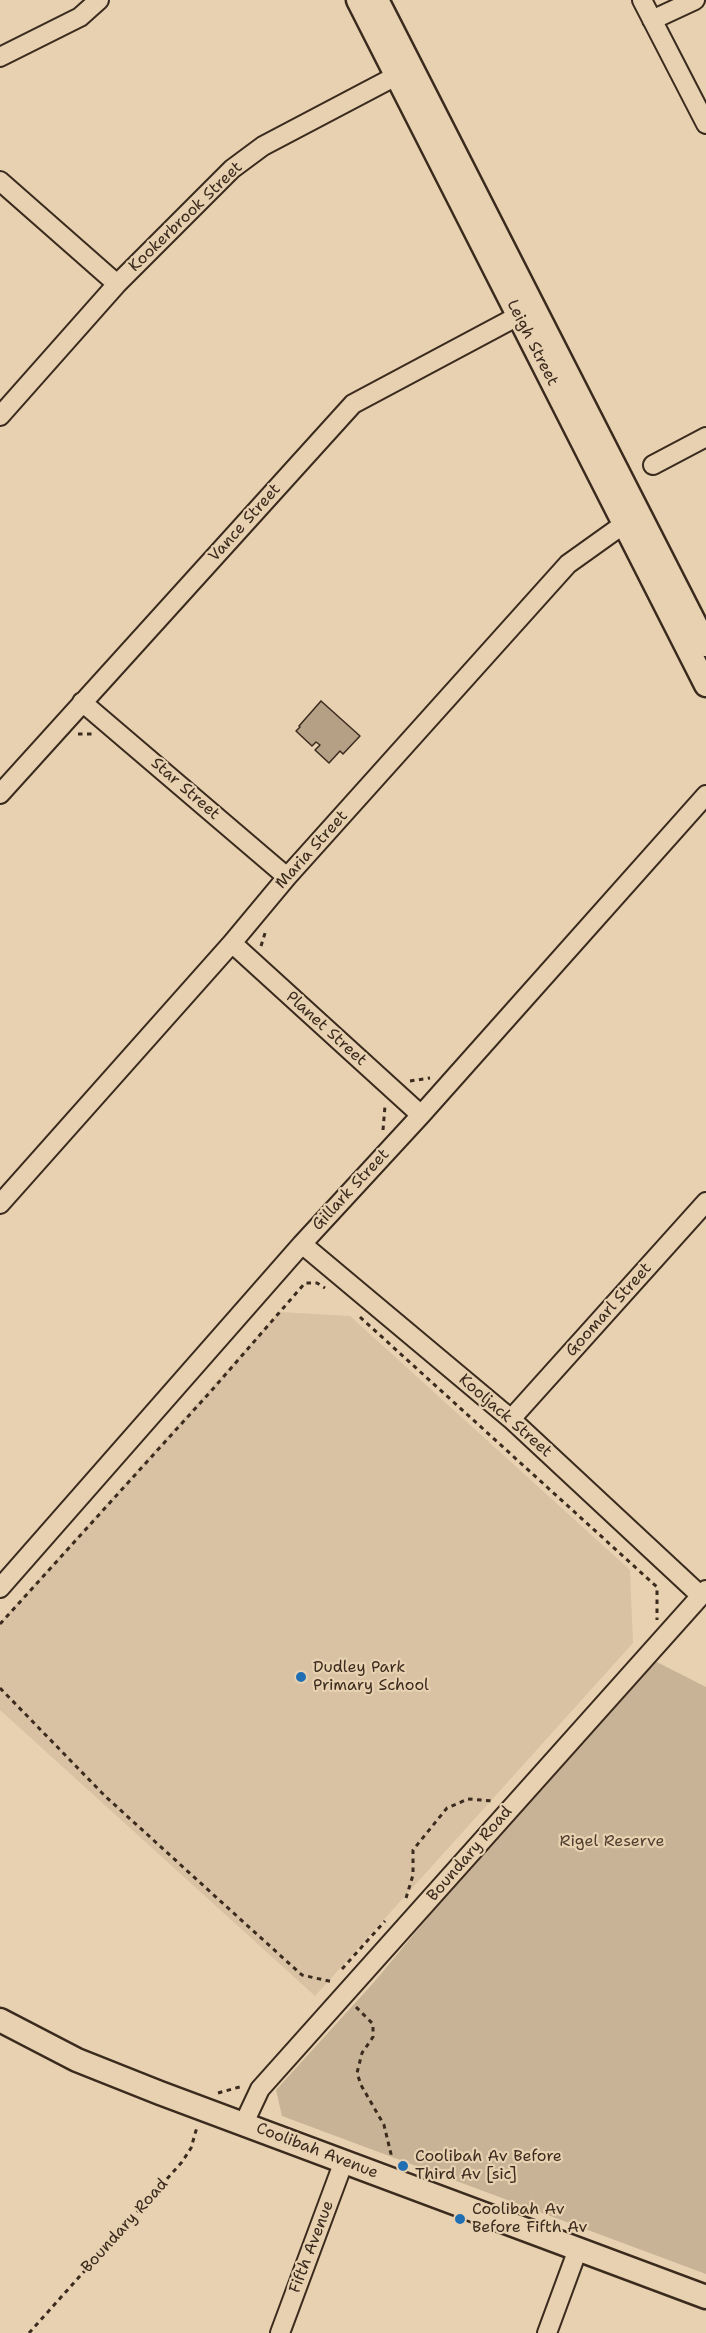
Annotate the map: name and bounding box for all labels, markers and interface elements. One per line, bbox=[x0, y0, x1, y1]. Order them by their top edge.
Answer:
street label: Kookerbrook Street bbox=[125, 158, 247, 276]
street label: Leigh Street bbox=[502, 297, 562, 389]
street label: Vance Street bbox=[205, 480, 285, 566]
street label: Star Street bbox=[147, 754, 223, 824]
street label: Maria Street bbox=[272, 807, 352, 893]
street label: Planet Street bbox=[282, 988, 370, 1070]
street label: Gillark Street bbox=[308, 1145, 394, 1235]
street label: Goomarl Street bbox=[562, 1259, 656, 1361]
street label: Kooljack Street bbox=[454, 1370, 556, 1462]
place label: Dudley Park Primary School bbox=[313, 1658, 429, 1696]
marker: Dudley Park Primary School bbox=[294, 1670, 308, 1684]
street label: Boundary Road bbox=[423, 1803, 517, 1905]
park label: Rigel Reserve bbox=[559, 1832, 665, 1852]
street label: Coolibah Avenue bbox=[253, 2119, 381, 2183]
place label: Coolibah Av Before Third Av [sic] bbox=[415, 2147, 562, 2185]
marker: Coolibah Av Before Third Av [sic] bbox=[396, 2159, 410, 2173]
street label: Boundary Road bbox=[78, 2175, 172, 2277]
street label: Fifth Avenue bbox=[286, 2198, 338, 2296]
place label: Coolibah Av Before Fifth Av bbox=[472, 2200, 587, 2238]
marker: Coolibah Av Before Fifth Av bbox=[453, 2212, 467, 2226]

